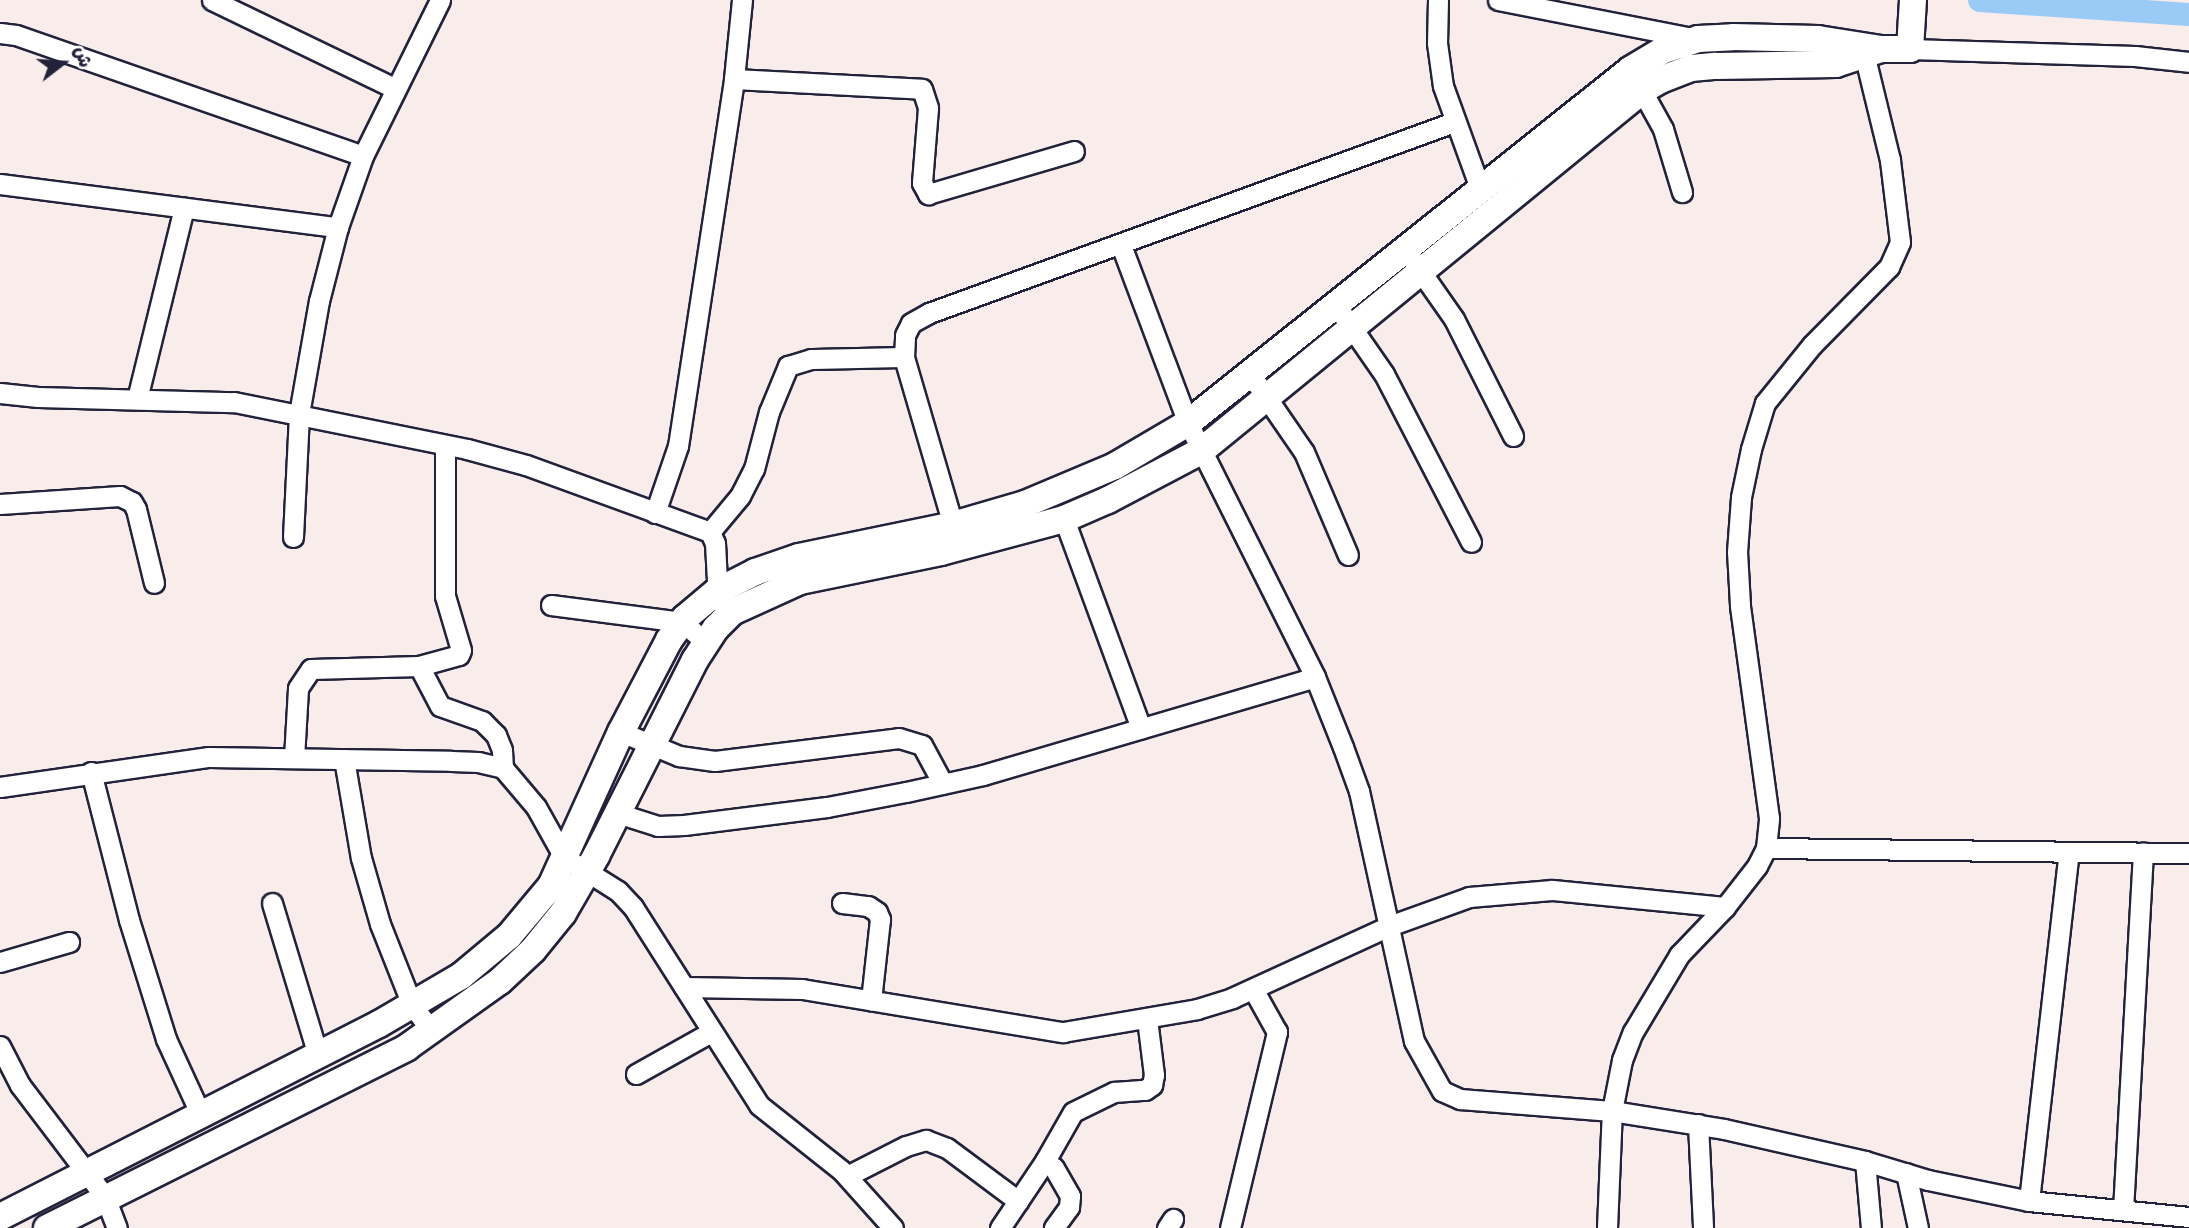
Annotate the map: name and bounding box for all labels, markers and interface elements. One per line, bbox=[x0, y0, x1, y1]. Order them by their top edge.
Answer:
north arrow bbox=[28, 28, 98, 98]
text: ش bbox=[69, 43, 99, 70]

